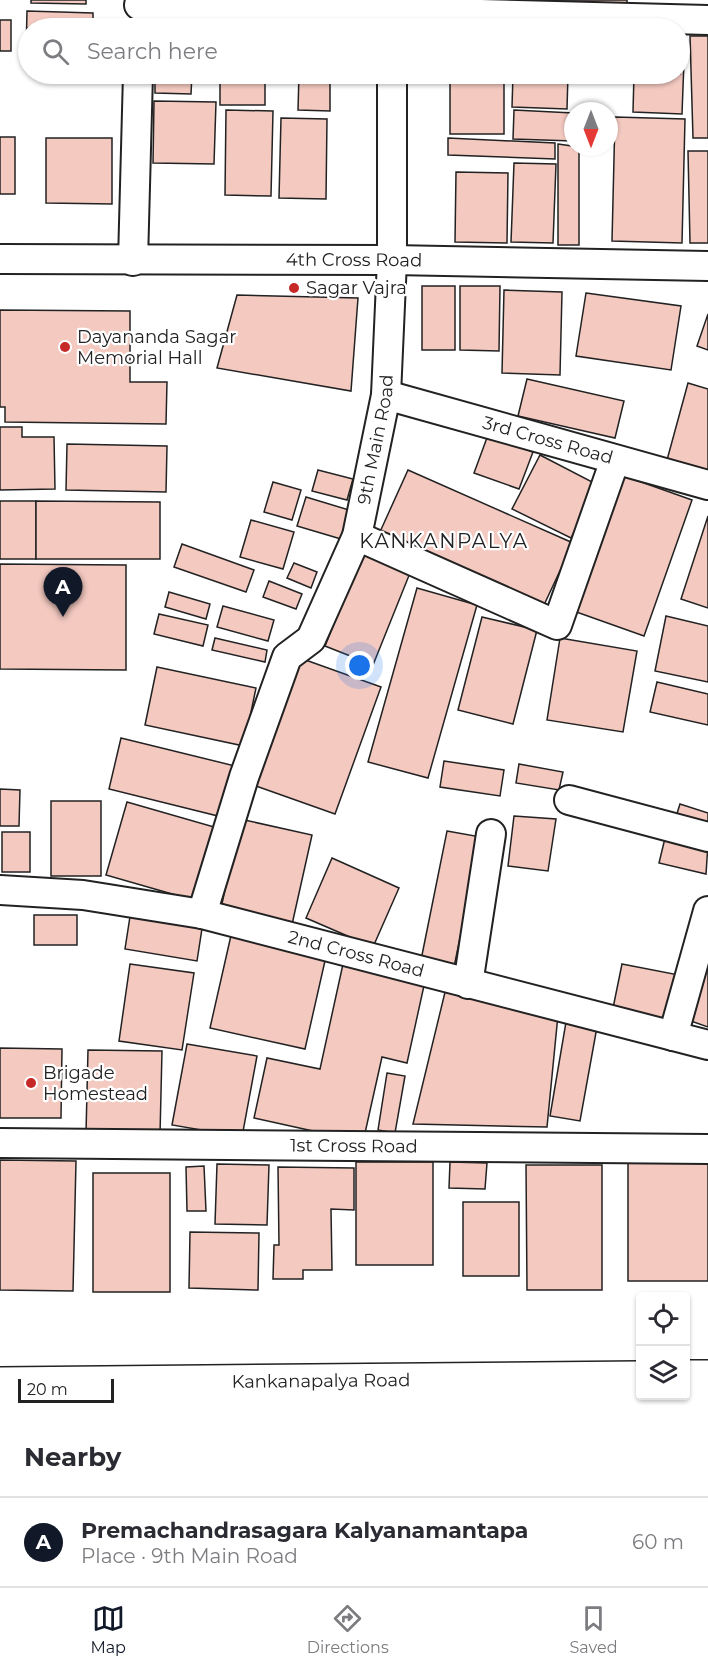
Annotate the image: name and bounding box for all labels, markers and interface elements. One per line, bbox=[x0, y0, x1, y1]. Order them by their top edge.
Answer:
search box bbox=[18, 18, 690, 84]
icon: search bbox=[39, 35, 72, 68]
text: Search here bbox=[87, 38, 218, 65]
north arrow bbox=[564, 102, 618, 156]
street label: 4th Cross Road bbox=[286, 249, 422, 272]
place label: Sagar Vajra bbox=[306, 277, 407, 299]
marker: Sagar Vajra bbox=[287, 281, 301, 295]
place label: Dayananda Sagar Memorial Hall bbox=[77, 326, 237, 369]
marker: Dayananda Sagar Memorial Hall bbox=[58, 340, 72, 354]
street label: 9th Main Road bbox=[353, 374, 398, 506]
street label: 3rd Cross Road bbox=[480, 412, 616, 469]
district label: KANKANPALYA bbox=[359, 529, 529, 553]
pin: A bbox=[44, 568, 82, 617]
your location bbox=[345, 651, 374, 680]
street label: 2nd Cross Road bbox=[286, 926, 427, 982]
place label: Brigade Homestead bbox=[43, 1062, 148, 1105]
marker: Brigade Homestead bbox=[24, 1076, 38, 1090]
street label: 1st Cross Road bbox=[290, 1134, 418, 1158]
map controls bbox=[636, 1292, 690, 1400]
button: locate bbox=[636, 1292, 690, 1346]
button: layers bbox=[636, 1346, 690, 1400]
street label: Kankanapalya Road bbox=[232, 1369, 410, 1393]
scale bar bbox=[18, 1376, 114, 1404]
text: 20 m bbox=[27, 1380, 68, 1399]
text: Nearby bbox=[24, 1441, 121, 1473]
text: Premachandrasagara Kalyanamantapa bbox=[81, 1517, 528, 1544]
text: A bbox=[36, 1530, 51, 1554]
text: 60 m bbox=[632, 1530, 684, 1554]
text: Place · 9th Main Road bbox=[81, 1544, 298, 1568]
tab: Map bbox=[90, 1602, 126, 1657]
tab: Directions bbox=[307, 1602, 389, 1657]
tab: Saved bbox=[570, 1602, 618, 1657]

